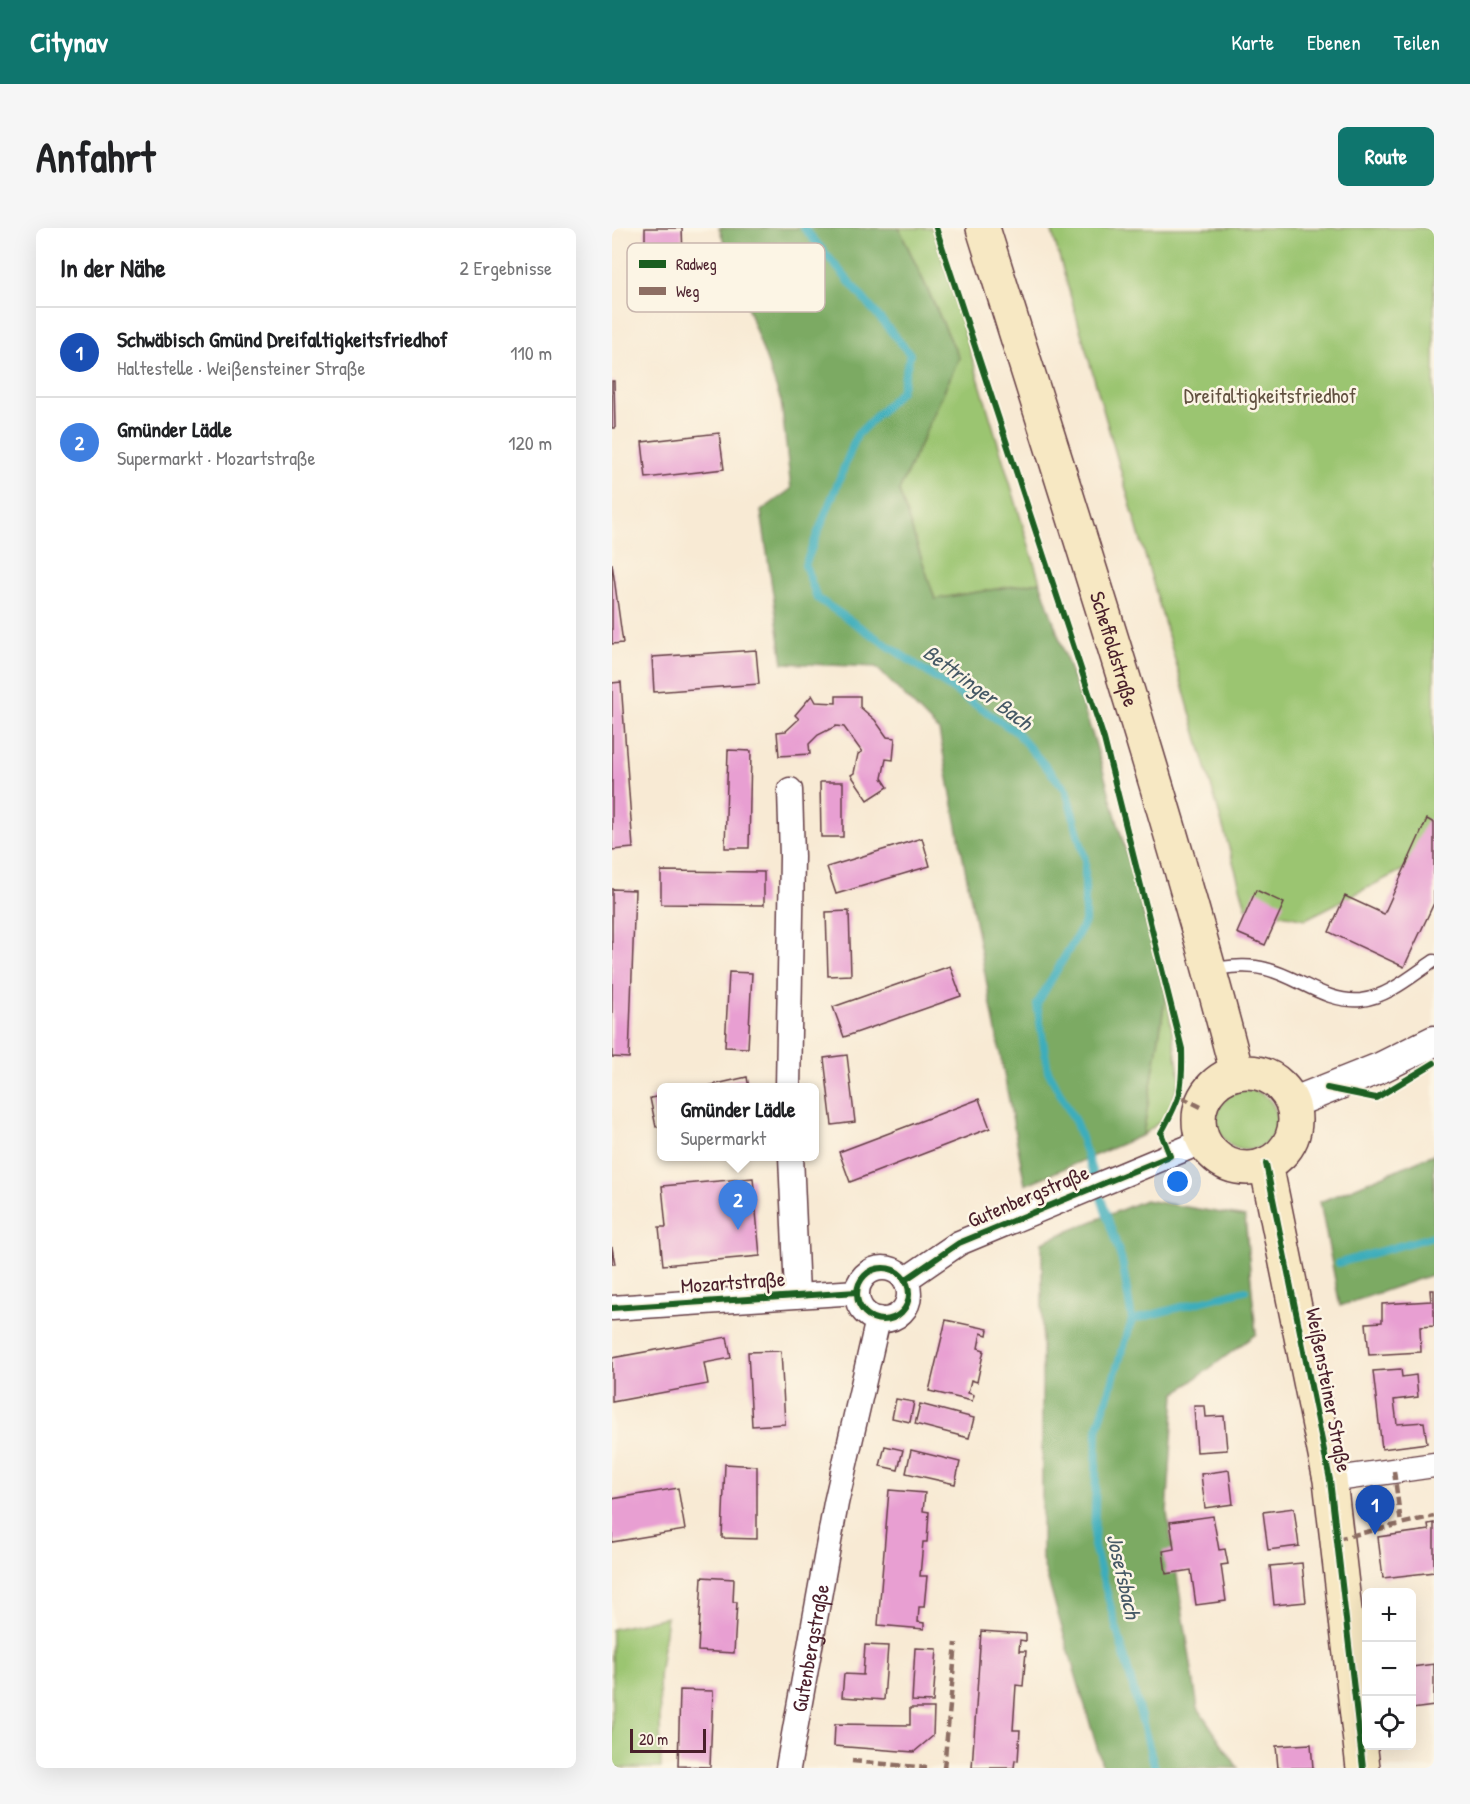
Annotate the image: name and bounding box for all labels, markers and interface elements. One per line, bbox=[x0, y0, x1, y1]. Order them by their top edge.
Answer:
text: Citynav bbox=[30, 23, 108, 61]
text: Karte bbox=[1231, 28, 1274, 57]
text: Ebenen bbox=[1307, 28, 1361, 57]
text: Teilen bbox=[1394, 28, 1440, 57]
button: Route bbox=[1338, 127, 1434, 186]
text: Anfahrt bbox=[36, 128, 155, 185]
legend bbox=[627, 243, 825, 312]
text: In der Nähe bbox=[60, 250, 166, 285]
text: Radweg bbox=[676, 253, 717, 275]
text: 2 Ergebnisse bbox=[460, 254, 552, 281]
text: Weg bbox=[676, 280, 699, 302]
text: Schwäbisch Gmünd Dreifaltigkeitsfriedhof bbox=[117, 324, 448, 354]
text: 1 bbox=[76, 339, 83, 366]
text: 110 m bbox=[510, 339, 552, 366]
text: Haltestelle · Weißensteiner Straße bbox=[117, 354, 365, 381]
park label: Dreifaltigkeitsfriedhof bbox=[1184, 381, 1357, 410]
text: Gmünder Lädle bbox=[117, 414, 232, 444]
text: 2 bbox=[75, 429, 84, 456]
text: 120 m bbox=[508, 429, 552, 456]
text: Supermarkt · Mozartstraße bbox=[117, 444, 316, 471]
street label: Scheffoldstraße bbox=[1083, 588, 1146, 710]
water label: Bettringer Bach bbox=[917, 637, 1040, 738]
popup bbox=[657, 1083, 819, 1161]
text: Gmünder Lädle bbox=[680, 1094, 796, 1124]
text: Supermarkt bbox=[680, 1124, 766, 1151]
street label: Gutenbergstraße bbox=[963, 1157, 1093, 1235]
your location bbox=[1163, 1167, 1192, 1196]
pin: 2 bbox=[718, 1180, 758, 1230]
street label: Mozartstraße bbox=[680, 1264, 786, 1300]
street label: Weißensteiner Straße bbox=[1299, 1305, 1359, 1475]
pin: 1 bbox=[1356, 1486, 1395, 1535]
water label: Josefsbach bbox=[1100, 1531, 1149, 1623]
street label: Gutenbergstraße bbox=[784, 1582, 836, 1714]
map controls bbox=[1362, 1588, 1416, 1750]
button: + bbox=[1362, 1588, 1416, 1642]
button: − bbox=[1362, 1642, 1416, 1696]
button: locate bbox=[1362, 1696, 1416, 1750]
scale bar bbox=[630, 1726, 706, 1754]
text: 20 m bbox=[639, 1728, 668, 1750]

